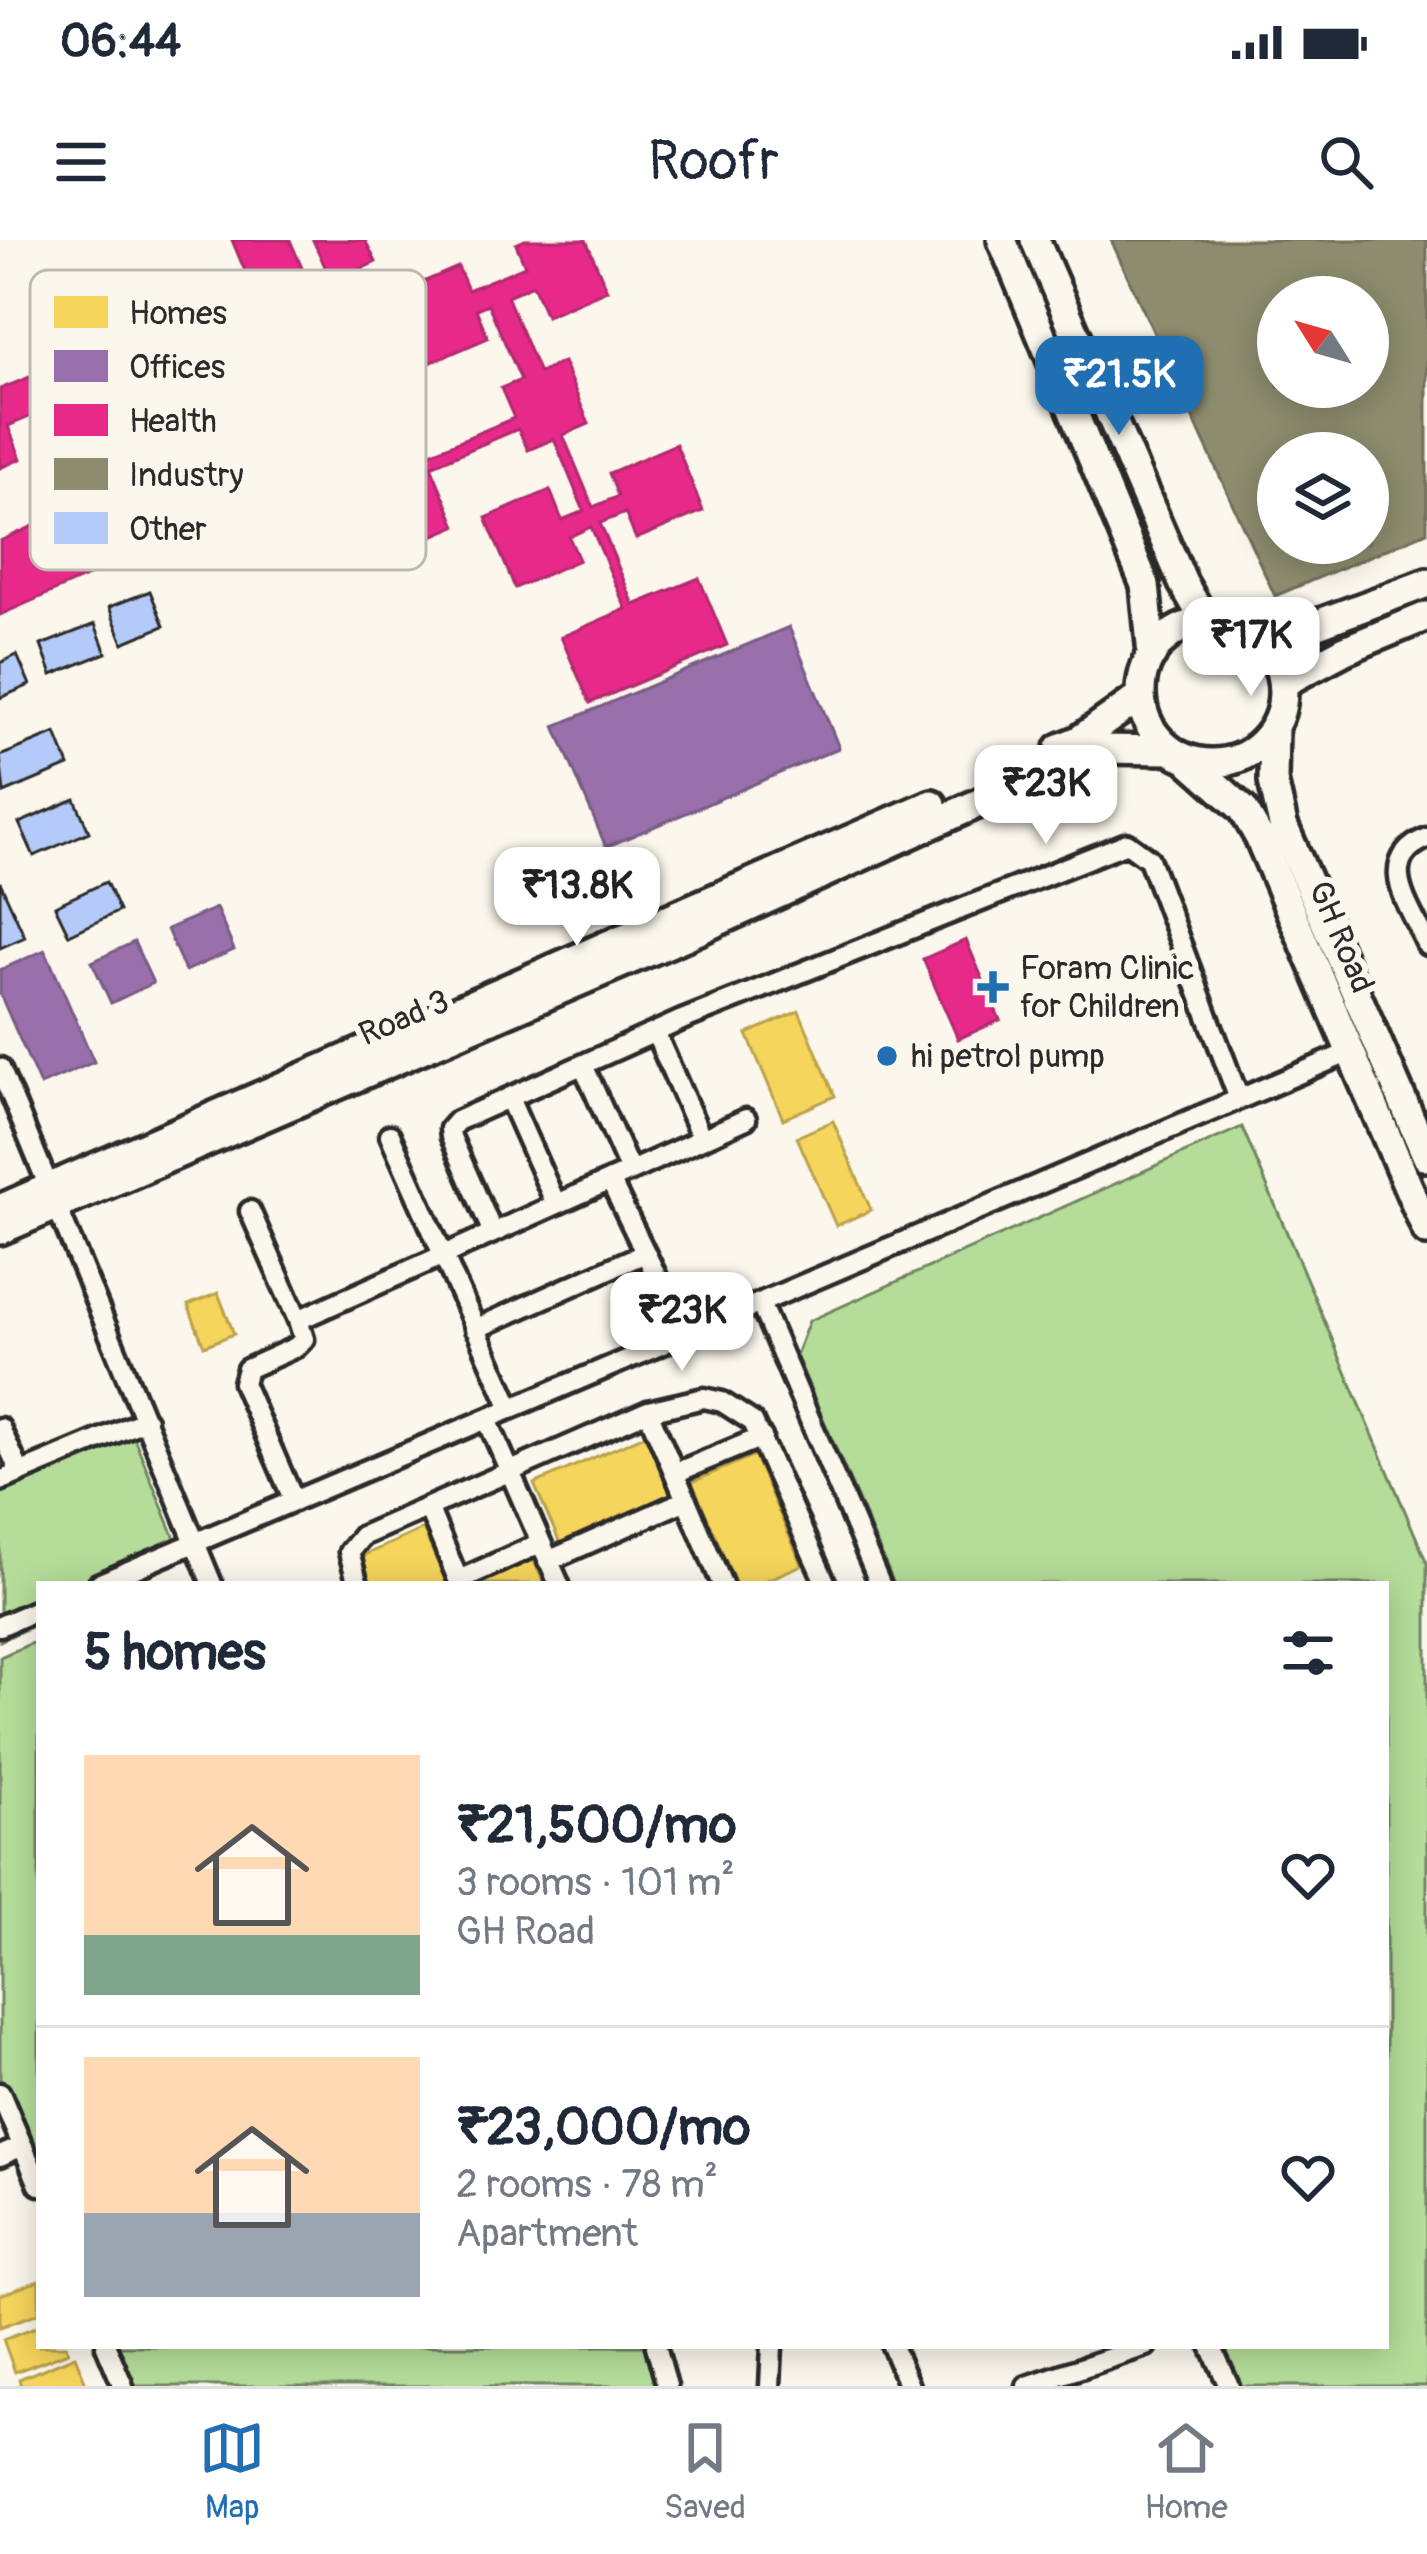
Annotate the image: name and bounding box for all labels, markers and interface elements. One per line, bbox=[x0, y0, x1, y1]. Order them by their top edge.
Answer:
text: 06:44 bbox=[60, 14, 181, 70]
text: Roofr bbox=[648, 128, 779, 196]
icon: menu bbox=[48, 129, 114, 195]
icon: search bbox=[1313, 129, 1379, 195]
legend bbox=[30, 270, 426, 570]
north arrow bbox=[1257, 276, 1389, 408]
map controls bbox=[1257, 276, 1389, 564]
text: Homes bbox=[129, 293, 227, 334]
pin: ₹21.5K bbox=[1021, 336, 1217, 438]
text: Offices bbox=[129, 347, 225, 388]
text: ₹21.5K bbox=[1062, 350, 1176, 399]
text: Health bbox=[129, 401, 217, 442]
button: layers bbox=[1257, 432, 1389, 564]
text: Industry bbox=[129, 455, 244, 496]
text: Other bbox=[129, 509, 207, 550]
pin: ₹17K bbox=[1180, 597, 1322, 699]
text: ₹17K bbox=[1210, 611, 1292, 660]
pin: ₹23K bbox=[975, 745, 1117, 847]
text: ₹23K bbox=[1001, 759, 1091, 808]
pin: ₹13.8K bbox=[479, 847, 675, 949]
text: ₹13.8K bbox=[521, 861, 633, 910]
street label: GH Road bbox=[1299, 875, 1383, 999]
place label: Foram Clinic for Children bbox=[1020, 948, 1195, 1027]
marker: Foram Clinic for Children bbox=[977, 971, 1009, 1003]
street label: Road 3 bbox=[353, 981, 455, 1055]
place label: hi petrol pump bbox=[911, 1036, 1105, 1077]
marker: hi petrol pump bbox=[874, 1043, 900, 1069]
pin: ₹23K bbox=[611, 1272, 753, 1374]
text: ₹23K bbox=[637, 1286, 727, 1335]
icon: filters bbox=[1275, 1620, 1341, 1686]
text: 5 homes bbox=[84, 1621, 266, 1685]
text: ₹21,500/mo bbox=[456, 1794, 736, 1858]
icon: home bbox=[180, 1803, 324, 1947]
icon: heart bbox=[1275, 1842, 1341, 1908]
text: 3 rooms · 101 m² bbox=[456, 1858, 735, 1907]
text: GH Road bbox=[456, 1907, 595, 1956]
text: ₹23,000/mo bbox=[456, 2096, 750, 2160]
icon: home bbox=[180, 2105, 324, 2249]
icon: heart bbox=[1275, 2144, 1341, 2210]
text: 2 rooms · 78 m² bbox=[456, 2160, 718, 2209]
text: Apartment bbox=[456, 2209, 638, 2258]
tab: Map bbox=[199, 2415, 265, 2528]
tab: Saved bbox=[664, 2415, 746, 2528]
tab: Home bbox=[1144, 2415, 1228, 2528]

